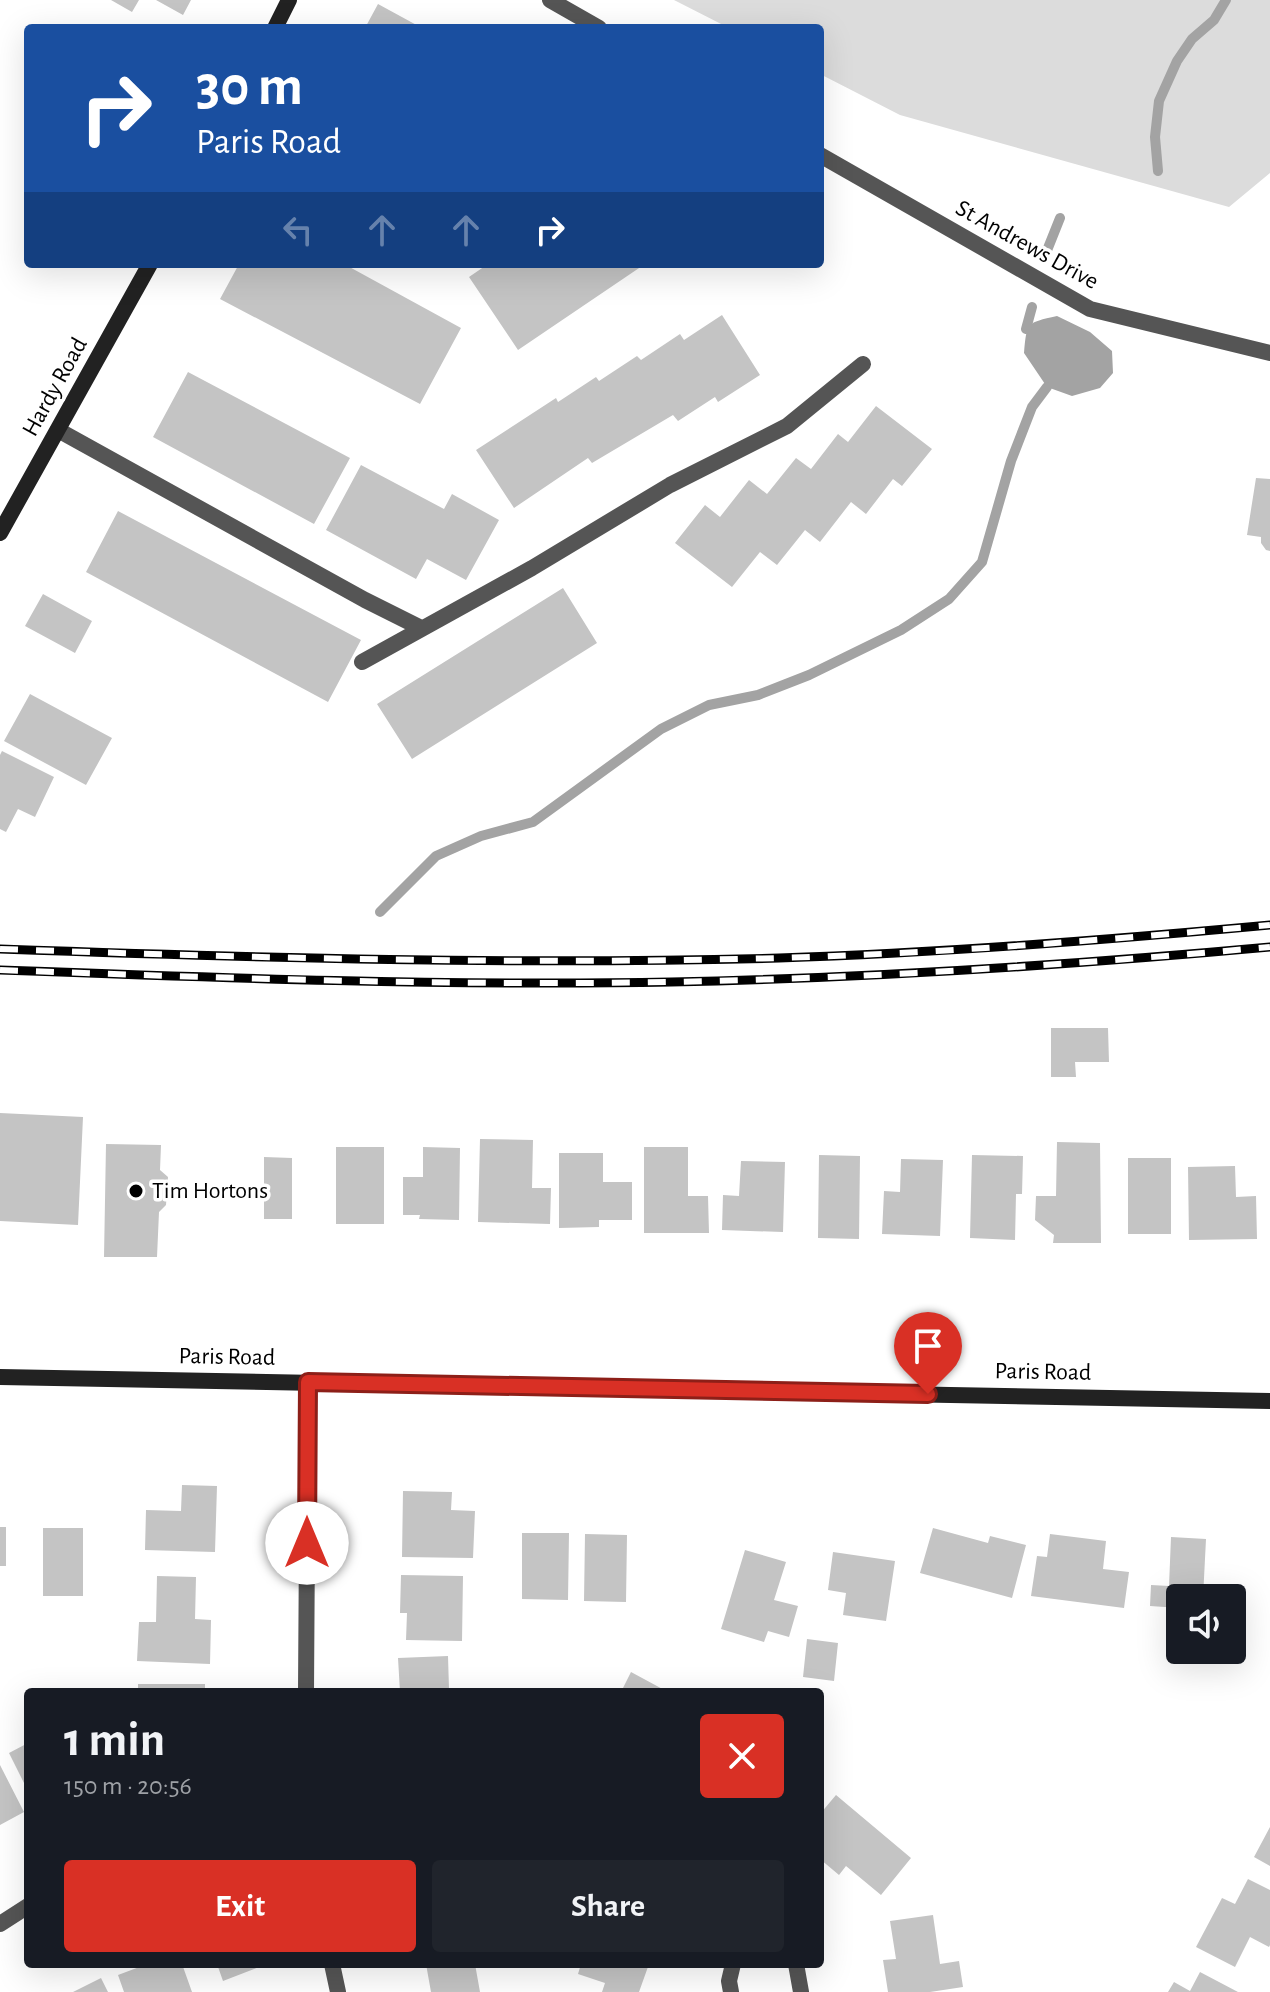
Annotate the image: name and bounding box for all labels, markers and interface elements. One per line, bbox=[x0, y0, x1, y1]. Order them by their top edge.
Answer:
icon: right bbox=[64, 56, 168, 160]
text: 30 m bbox=[196, 59, 303, 115]
text: Paris Road bbox=[196, 124, 341, 160]
street label: St Andrews Drive bbox=[952, 196, 1102, 294]
icon: left bbox=[276, 208, 320, 252]
icon: ahead bbox=[360, 208, 404, 252]
icon: ahead bbox=[444, 208, 488, 252]
icon: right bbox=[528, 208, 572, 252]
street label: Hardy Road bbox=[18, 334, 92, 440]
place label: Tim Hortons bbox=[152, 1179, 268, 1203]
marker: Tim Hortons bbox=[127, 1182, 145, 1200]
pin bbox=[894, 1312, 962, 1394]
icon: arrive bbox=[906, 1324, 950, 1368]
street label: Paris Road bbox=[178, 1344, 276, 1370]
street label: Paris Road bbox=[994, 1359, 1092, 1385]
position arrow bbox=[265, 1501, 349, 1585]
map controls bbox=[1166, 1584, 1246, 1664]
button: sound bbox=[1166, 1584, 1246, 1664]
button: close bbox=[700, 1714, 784, 1798]
text: 1 min bbox=[64, 1717, 165, 1765]
text: 150 m · 20:56 bbox=[64, 1773, 192, 1799]
button: Exit bbox=[64, 1860, 416, 1952]
button: Share bbox=[432, 1860, 784, 1952]

